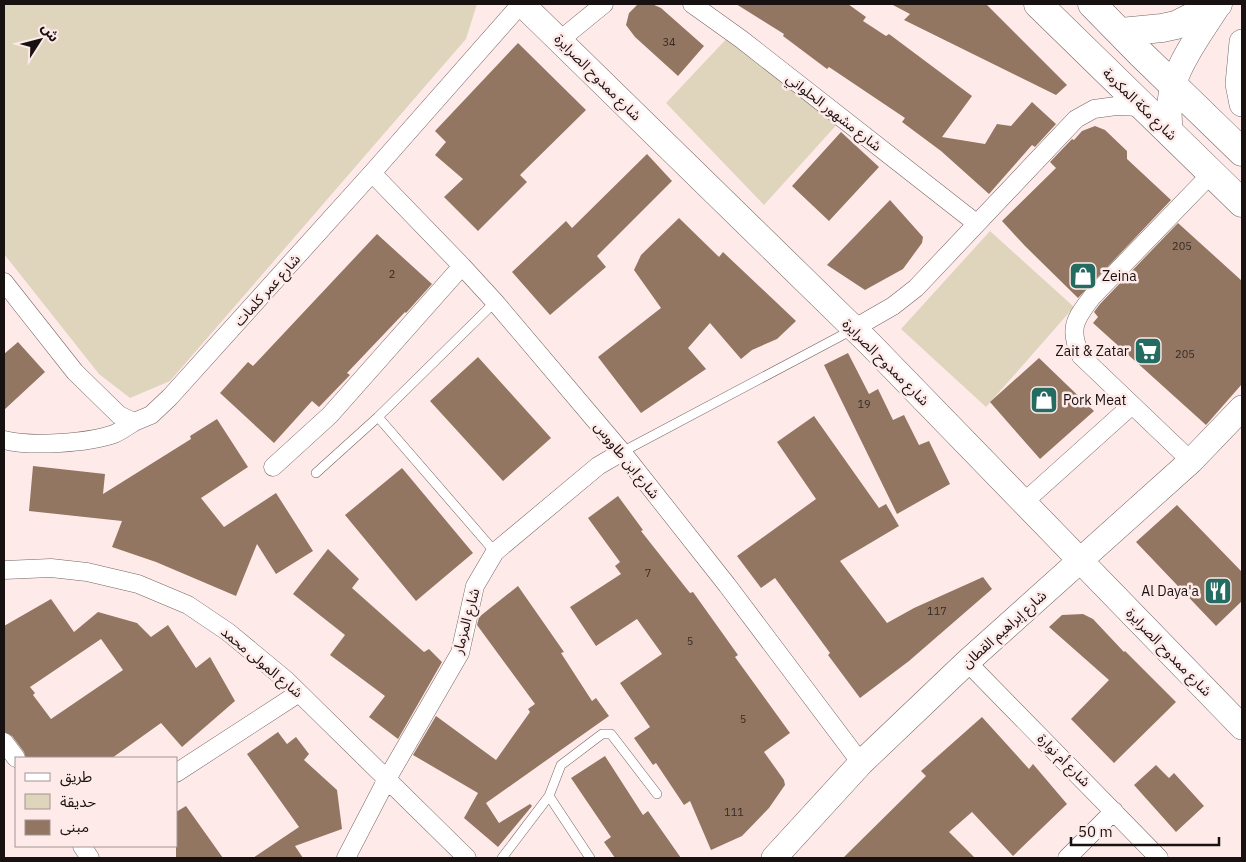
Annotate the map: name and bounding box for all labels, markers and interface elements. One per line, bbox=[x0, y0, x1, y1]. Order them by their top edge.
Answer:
north arrow bbox=[15, 15, 65, 65]
text: ش bbox=[38, 19, 63, 45]
street label: شارع ممدوح الصرايرة bbox=[549, 30, 645, 126]
house number: 34 bbox=[662, 35, 676, 49]
street label: شارع مكة المكرمة bbox=[1098, 64, 1181, 145]
street label: شارع مشهور الحلواني bbox=[781, 69, 885, 157]
house number: 205 bbox=[1172, 239, 1192, 253]
street label: شارع عمر كلمات bbox=[230, 250, 306, 331]
shop icon: Zeina bbox=[1068, 261, 1098, 291]
house number: 2 bbox=[389, 267, 395, 281]
place label: Zeina bbox=[1102, 267, 1137, 285]
street label: شارع ممدوح الصرايرة bbox=[837, 315, 933, 411]
supermarket icon: Zait & Zatar bbox=[1133, 336, 1163, 366]
place label: Zait & Zatar bbox=[1056, 342, 1129, 360]
house number: 205 bbox=[1175, 347, 1195, 361]
shop icon: Pork Meat bbox=[1029, 385, 1059, 415]
place label: Pork Meat bbox=[1063, 391, 1126, 409]
house number: 19 bbox=[857, 397, 871, 411]
street label: شارع ابن طاووس bbox=[589, 418, 664, 504]
house number: 7 bbox=[645, 566, 651, 580]
restaurant icon: Al Daya'a bbox=[1203, 576, 1233, 606]
place label: Al Daya'a bbox=[1141, 582, 1200, 600]
street label: شارع المزمار bbox=[448, 586, 485, 657]
street label: شارع إبراهيم القطان bbox=[958, 586, 1052, 673]
house number: 117 bbox=[927, 604, 947, 618]
street label: شارع ممدوح الصرايرة bbox=[1121, 604, 1216, 701]
street label: شارع المولى محمد bbox=[216, 623, 307, 703]
house number: 5 bbox=[687, 634, 693, 648]
house number: 5 bbox=[740, 712, 746, 726]
street label: شارع أم نوارة bbox=[1032, 730, 1094, 792]
legend bbox=[15, 757, 178, 847]
text: طريق bbox=[60, 767, 92, 787]
text: حديقة bbox=[60, 792, 96, 811]
house number: 111 bbox=[724, 805, 744, 819]
scale bar bbox=[1071, 814, 1218, 846]
text: مبنى bbox=[60, 817, 89, 836]
text: 50 m bbox=[1078, 822, 1113, 841]

